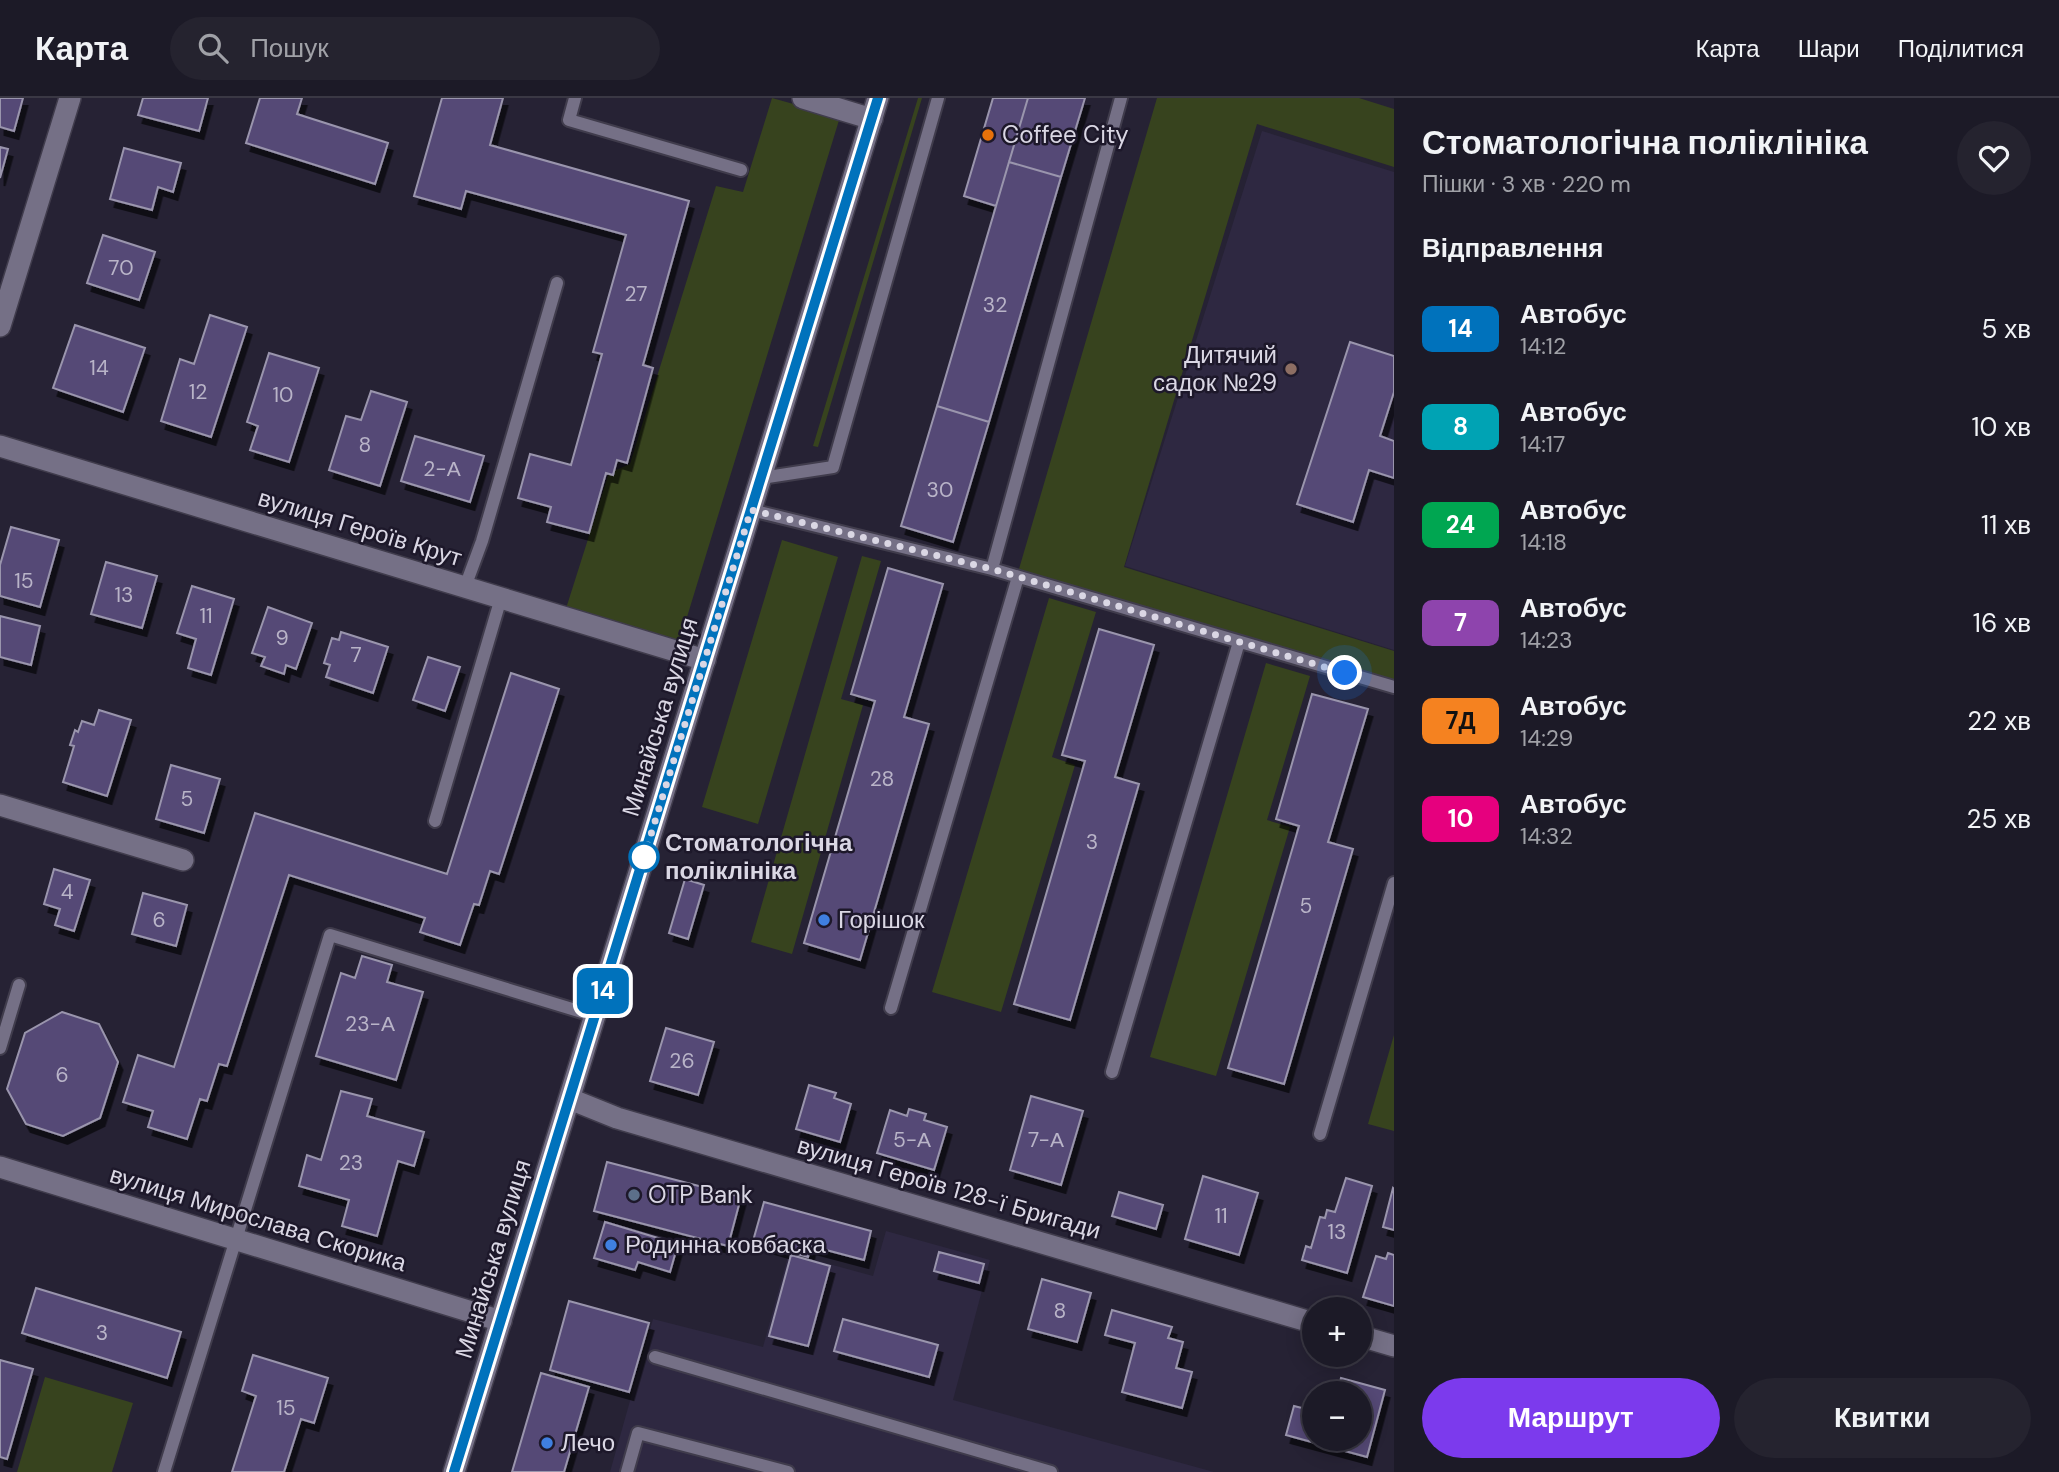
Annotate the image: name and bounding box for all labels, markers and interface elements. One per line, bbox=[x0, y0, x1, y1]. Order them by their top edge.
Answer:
search box bbox=[170, 17, 660, 80]
text: Карта bbox=[35, 27, 128, 70]
icon: search bbox=[194, 29, 232, 67]
text: Пошук bbox=[250, 31, 329, 65]
text: Карта bbox=[1695, 33, 1760, 64]
text: Шари bbox=[1798, 33, 1860, 64]
text: Поділитися bbox=[1898, 33, 2024, 64]
place label: Coffee City bbox=[1002, 119, 1129, 150]
text: Стоматологічна поліклініка bbox=[1422, 121, 1868, 164]
button: heart bbox=[1957, 121, 2031, 195]
marker: Coffee City bbox=[980, 127, 996, 143]
text: Пішки · 3 хв · 220 m bbox=[1422, 169, 1631, 199]
text: Відправлення bbox=[1422, 231, 1603, 265]
house number: 70 bbox=[108, 254, 134, 282]
house number: 27 bbox=[625, 280, 647, 308]
house number: 32 bbox=[983, 291, 1007, 319]
text: Автобус bbox=[1520, 297, 1627, 331]
text: 5 хв bbox=[1981, 312, 2031, 346]
text: 14 bbox=[1448, 313, 1473, 344]
text: 14:12 bbox=[1520, 331, 1566, 361]
place label: Дитячий садок №29 bbox=[1153, 339, 1277, 398]
house number: 14 bbox=[89, 354, 109, 382]
marker: Дитячий садок №29 bbox=[1283, 361, 1299, 377]
house number: 12 bbox=[189, 378, 207, 406]
house number: 10 bbox=[273, 381, 293, 409]
text: Автобус bbox=[1520, 395, 1627, 429]
text: 10 хв bbox=[1971, 410, 2031, 444]
text: 8 bbox=[1453, 411, 1468, 442]
text: 14:17 bbox=[1520, 429, 1565, 459]
house number: 8 bbox=[359, 431, 371, 459]
house number: 2-А bbox=[423, 455, 461, 483]
house number: 30 bbox=[927, 476, 953, 504]
street label: вулиця Героїв Крут bbox=[254, 482, 466, 573]
text: Автобус bbox=[1520, 493, 1627, 527]
text: 11 хв bbox=[1981, 508, 2031, 542]
text: 24 bbox=[1446, 509, 1475, 540]
text: 14:18 bbox=[1520, 527, 1567, 557]
house number: 15 bbox=[14, 567, 34, 595]
house number: 13 bbox=[115, 581, 133, 609]
text: Автобус bbox=[1520, 591, 1627, 625]
house number: 11 bbox=[199, 602, 213, 630]
text: 16 хв bbox=[1973, 606, 2031, 640]
text: 7 bbox=[1454, 607, 1467, 638]
street label: Минайська вулиця bbox=[615, 614, 705, 820]
house number: 9 bbox=[275, 624, 289, 652]
text: 14:23 bbox=[1520, 625, 1573, 655]
house number: 7 bbox=[350, 641, 362, 669]
your location bbox=[1327, 655, 1362, 690]
text: Автобус bbox=[1520, 689, 1627, 723]
text: 22 хв bbox=[1967, 704, 2031, 738]
text: 7Д bbox=[1446, 705, 1476, 736]
text: 14:29 bbox=[1520, 723, 1573, 753]
house number: 28 bbox=[870, 765, 894, 793]
house number: 5 bbox=[181, 785, 193, 813]
text: Автобус bbox=[1520, 787, 1627, 821]
text: 25 хв bbox=[1966, 802, 2031, 836]
text: 10 bbox=[1448, 803, 1473, 834]
text: 14:32 bbox=[1520, 821, 1573, 851]
place label: Стоматологічна поліклініка bbox=[665, 827, 853, 886]
house number: 3 bbox=[1086, 828, 1098, 856]
marker: Стоматологічна поліклініка bbox=[629, 842, 659, 872]
house number: 4 bbox=[61, 878, 74, 906]
house number: 5 bbox=[1300, 892, 1312, 920]
place label: Горішок bbox=[838, 904, 925, 935]
house number: 6 bbox=[152, 906, 166, 934]
marker: Горішок bbox=[816, 912, 832, 928]
line badge: 14 bbox=[572, 968, 634, 1014]
text: 14 bbox=[591, 975, 615, 1006]
house number: 23-А bbox=[345, 1010, 395, 1038]
house number: 26 bbox=[669, 1047, 695, 1075]
house number: 6 bbox=[55, 1061, 69, 1089]
house number: 5-А bbox=[893, 1126, 931, 1154]
house number: 7-А bbox=[1028, 1126, 1064, 1154]
street label: вулиця Героїв 128-ї Бригади bbox=[794, 1129, 1105, 1246]
house number: 23 bbox=[339, 1149, 363, 1177]
street label: Минайська вулиця bbox=[448, 1156, 538, 1362]
street label: вулиця Мирослава Скорика bbox=[106, 1159, 411, 1279]
place label: OTP Bank bbox=[648, 1179, 753, 1210]
marker: OTP Bank bbox=[626, 1187, 642, 1203]
house number: 11 bbox=[1214, 1202, 1228, 1230]
house number: 13 bbox=[1328, 1218, 1346, 1246]
place label: Родинна ковбаска bbox=[625, 1229, 827, 1260]
marker: Родинна ковбаска bbox=[603, 1237, 619, 1253]
house number: 8 bbox=[1054, 1297, 1066, 1325]
map controls bbox=[1302, 1297, 1372, 1451]
button: + bbox=[1302, 1297, 1372, 1367]
house number: 3 bbox=[96, 1319, 108, 1347]
button: Маршрут bbox=[1422, 1378, 1720, 1458]
button: Квитки bbox=[1734, 1378, 2031, 1458]
button: − bbox=[1302, 1381, 1372, 1451]
house number: 15 bbox=[276, 1394, 296, 1422]
place label: Лечо bbox=[561, 1427, 615, 1458]
marker: Лечо bbox=[539, 1435, 555, 1451]

